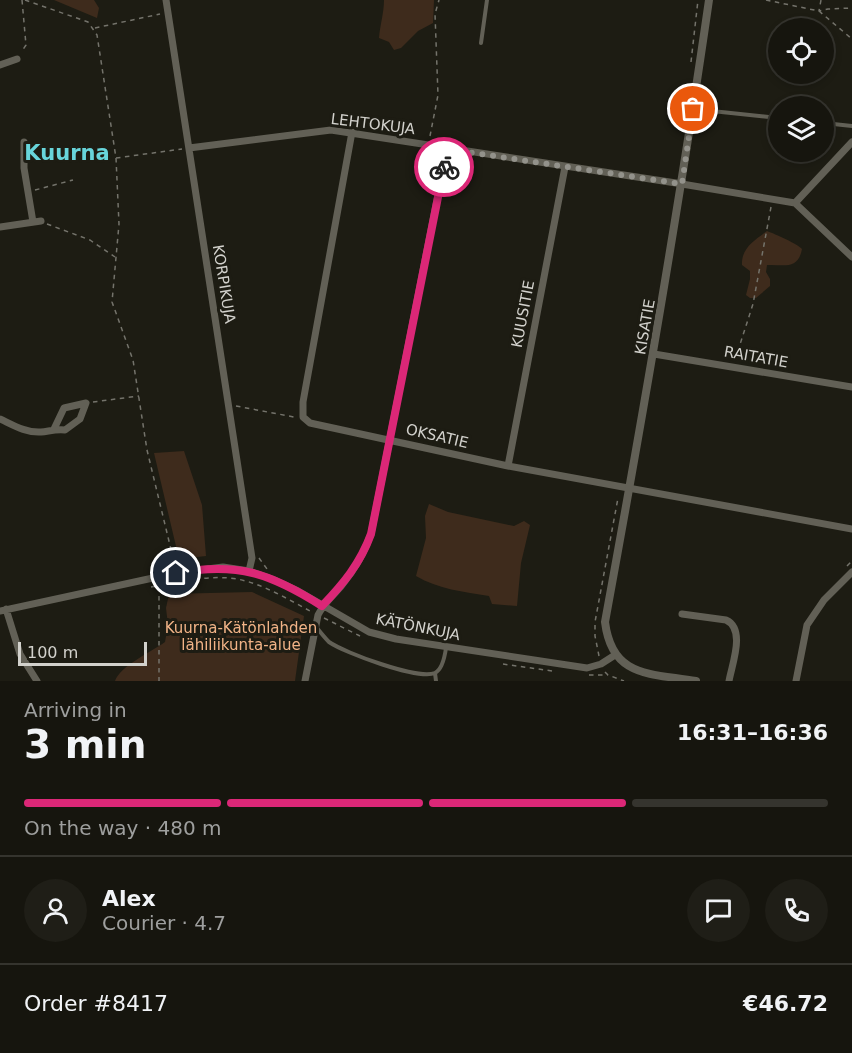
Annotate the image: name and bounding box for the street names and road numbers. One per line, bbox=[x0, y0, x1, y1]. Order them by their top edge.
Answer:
street label: LEHTOKUJA bbox=[330, 110, 417, 138]
street label: KORPIKUJA bbox=[209, 243, 239, 325]
street label: KUUSITIE bbox=[508, 279, 538, 349]
street label: KISATIE bbox=[631, 298, 659, 356]
street label: RAITATIE bbox=[723, 343, 789, 371]
street label: OKSATIE bbox=[404, 420, 470, 452]
street label: KÄTÖNKUJA bbox=[374, 609, 463, 644]

